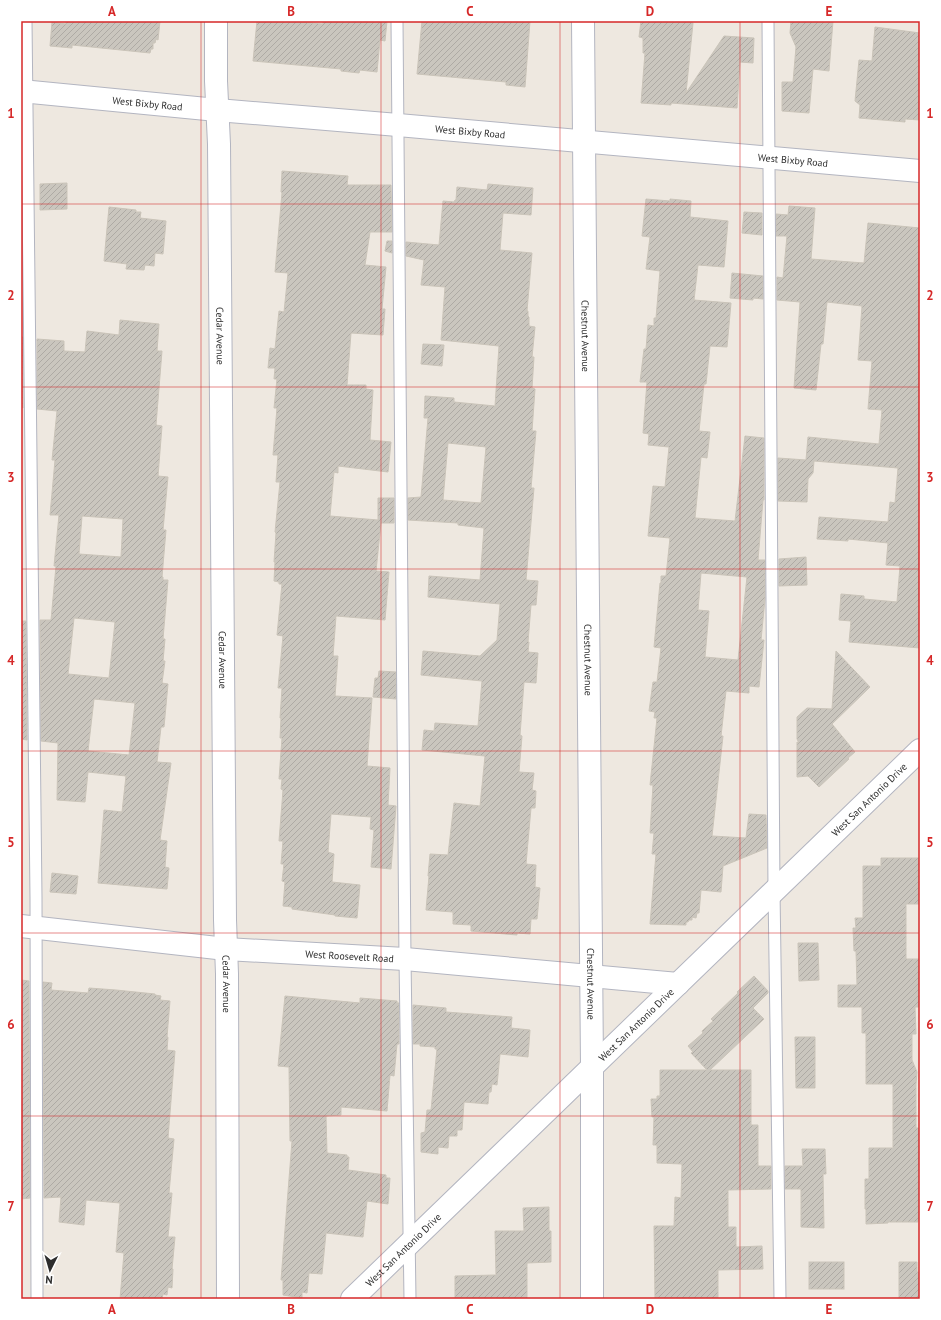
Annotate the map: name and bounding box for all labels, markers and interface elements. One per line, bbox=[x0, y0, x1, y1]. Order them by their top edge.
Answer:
text: A bbox=[108, 3, 116, 20]
text: B bbox=[287, 3, 295, 20]
text: C bbox=[466, 3, 474, 20]
text: D bbox=[646, 3, 654, 20]
text: E bbox=[826, 3, 833, 20]
street label: West Bixby Road bbox=[112, 93, 183, 113]
text: 1 bbox=[7, 105, 15, 122]
text: 1 bbox=[926, 105, 934, 122]
street label: West Bixby Road bbox=[435, 122, 506, 141]
street label: West Bixby Road bbox=[757, 150, 829, 169]
text: 2 bbox=[7, 287, 15, 304]
text: 2 bbox=[926, 287, 934, 304]
street label: Chestnut Avenue bbox=[579, 300, 593, 372]
street label: Cedar Avenue bbox=[214, 307, 227, 365]
text: 3 bbox=[7, 469, 15, 486]
text: 3 bbox=[926, 469, 934, 486]
street label: Chestnut Avenue bbox=[582, 624, 595, 696]
street label: Cedar Avenue bbox=[216, 631, 230, 689]
text: 4 bbox=[7, 652, 15, 669]
text: 4 bbox=[926, 652, 934, 669]
street label: West San Antonio Drive bbox=[828, 760, 909, 839]
text: 5 bbox=[7, 834, 15, 851]
text: 5 bbox=[926, 834, 934, 851]
street label: West Roosevelt Road bbox=[305, 947, 394, 965]
street label: Chestnut Avenue bbox=[584, 948, 598, 1020]
street label: Cedar Avenue bbox=[220, 955, 234, 1013]
street label: West San Antonio Drive bbox=[596, 985, 677, 1064]
text: 6 bbox=[7, 1016, 15, 1033]
text: 6 bbox=[926, 1016, 934, 1033]
text: 7 bbox=[7, 1198, 15, 1215]
text: 7 bbox=[926, 1198, 934, 1215]
street label: West San Antonio Drive bbox=[363, 1210, 444, 1289]
north arrow bbox=[30, 1250, 70, 1290]
text: N bbox=[45, 1273, 53, 1287]
text: A bbox=[108, 1301, 116, 1318]
text: B bbox=[287, 1301, 295, 1318]
text: C bbox=[466, 1301, 474, 1318]
text: D bbox=[646, 1301, 654, 1318]
text: E bbox=[826, 1301, 833, 1318]

